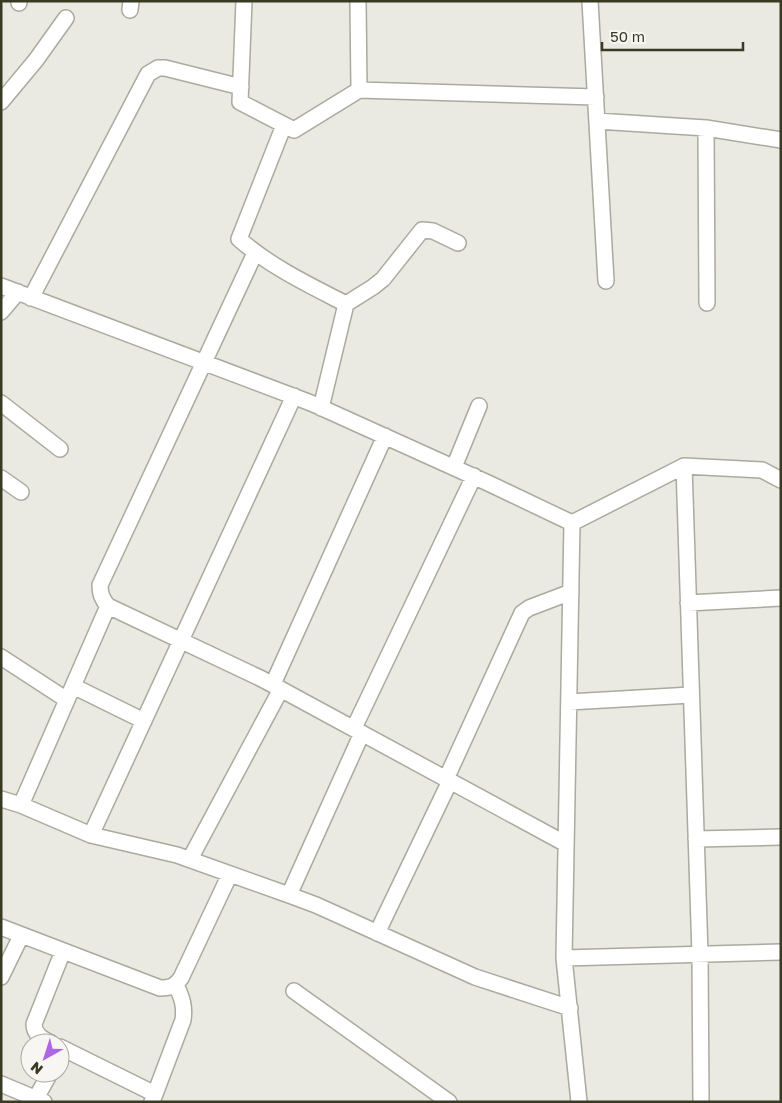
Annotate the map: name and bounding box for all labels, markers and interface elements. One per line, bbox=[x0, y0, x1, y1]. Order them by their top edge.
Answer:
scale bar bbox=[602, 20, 743, 52]
text: 50 m bbox=[610, 27, 645, 45]
north arrow bbox=[20, 1033, 70, 1083]
text: N bbox=[27, 1059, 46, 1078]

